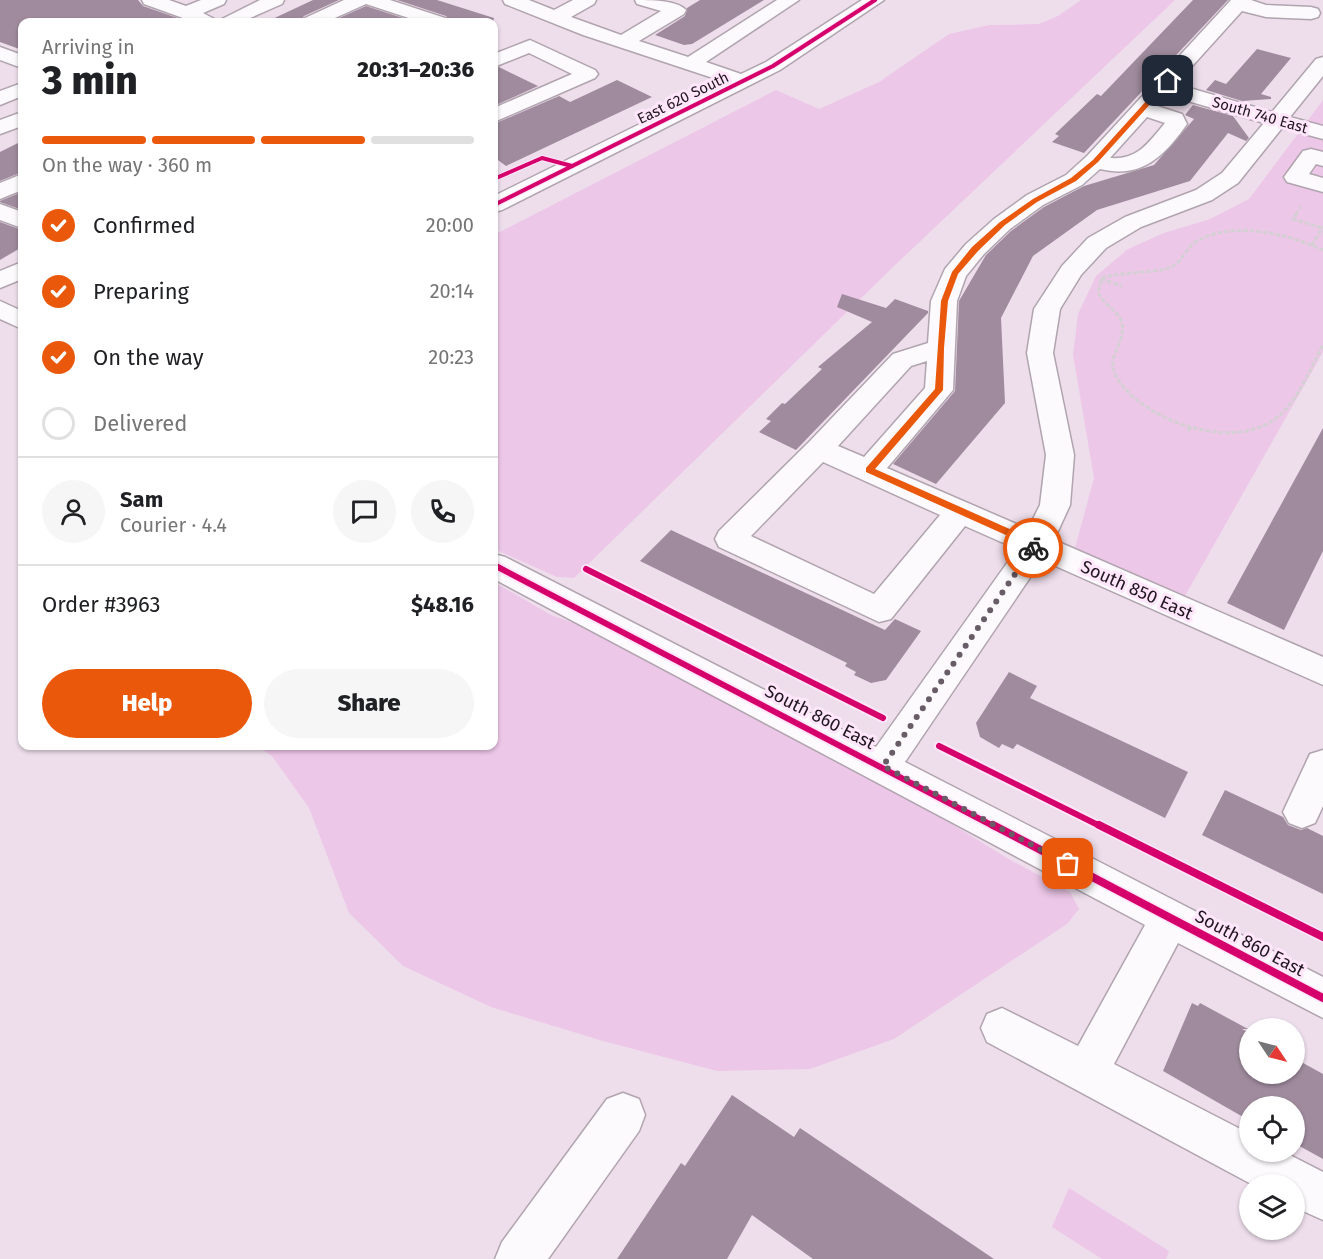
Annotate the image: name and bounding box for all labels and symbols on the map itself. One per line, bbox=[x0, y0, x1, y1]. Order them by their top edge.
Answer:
pin bbox=[1142, 55, 1193, 106]
street label: East 620 South bbox=[634, 68, 732, 128]
street label: South 740 East bbox=[1210, 93, 1310, 137]
courier bbox=[1003, 518, 1063, 578]
street label: South 850 East bbox=[1078, 555, 1197, 625]
street label: South 860 East bbox=[761, 680, 879, 754]
pin bbox=[1042, 838, 1093, 889]
street label: South 860 East bbox=[1191, 905, 1309, 981]
north arrow bbox=[1239, 1018, 1305, 1084]

